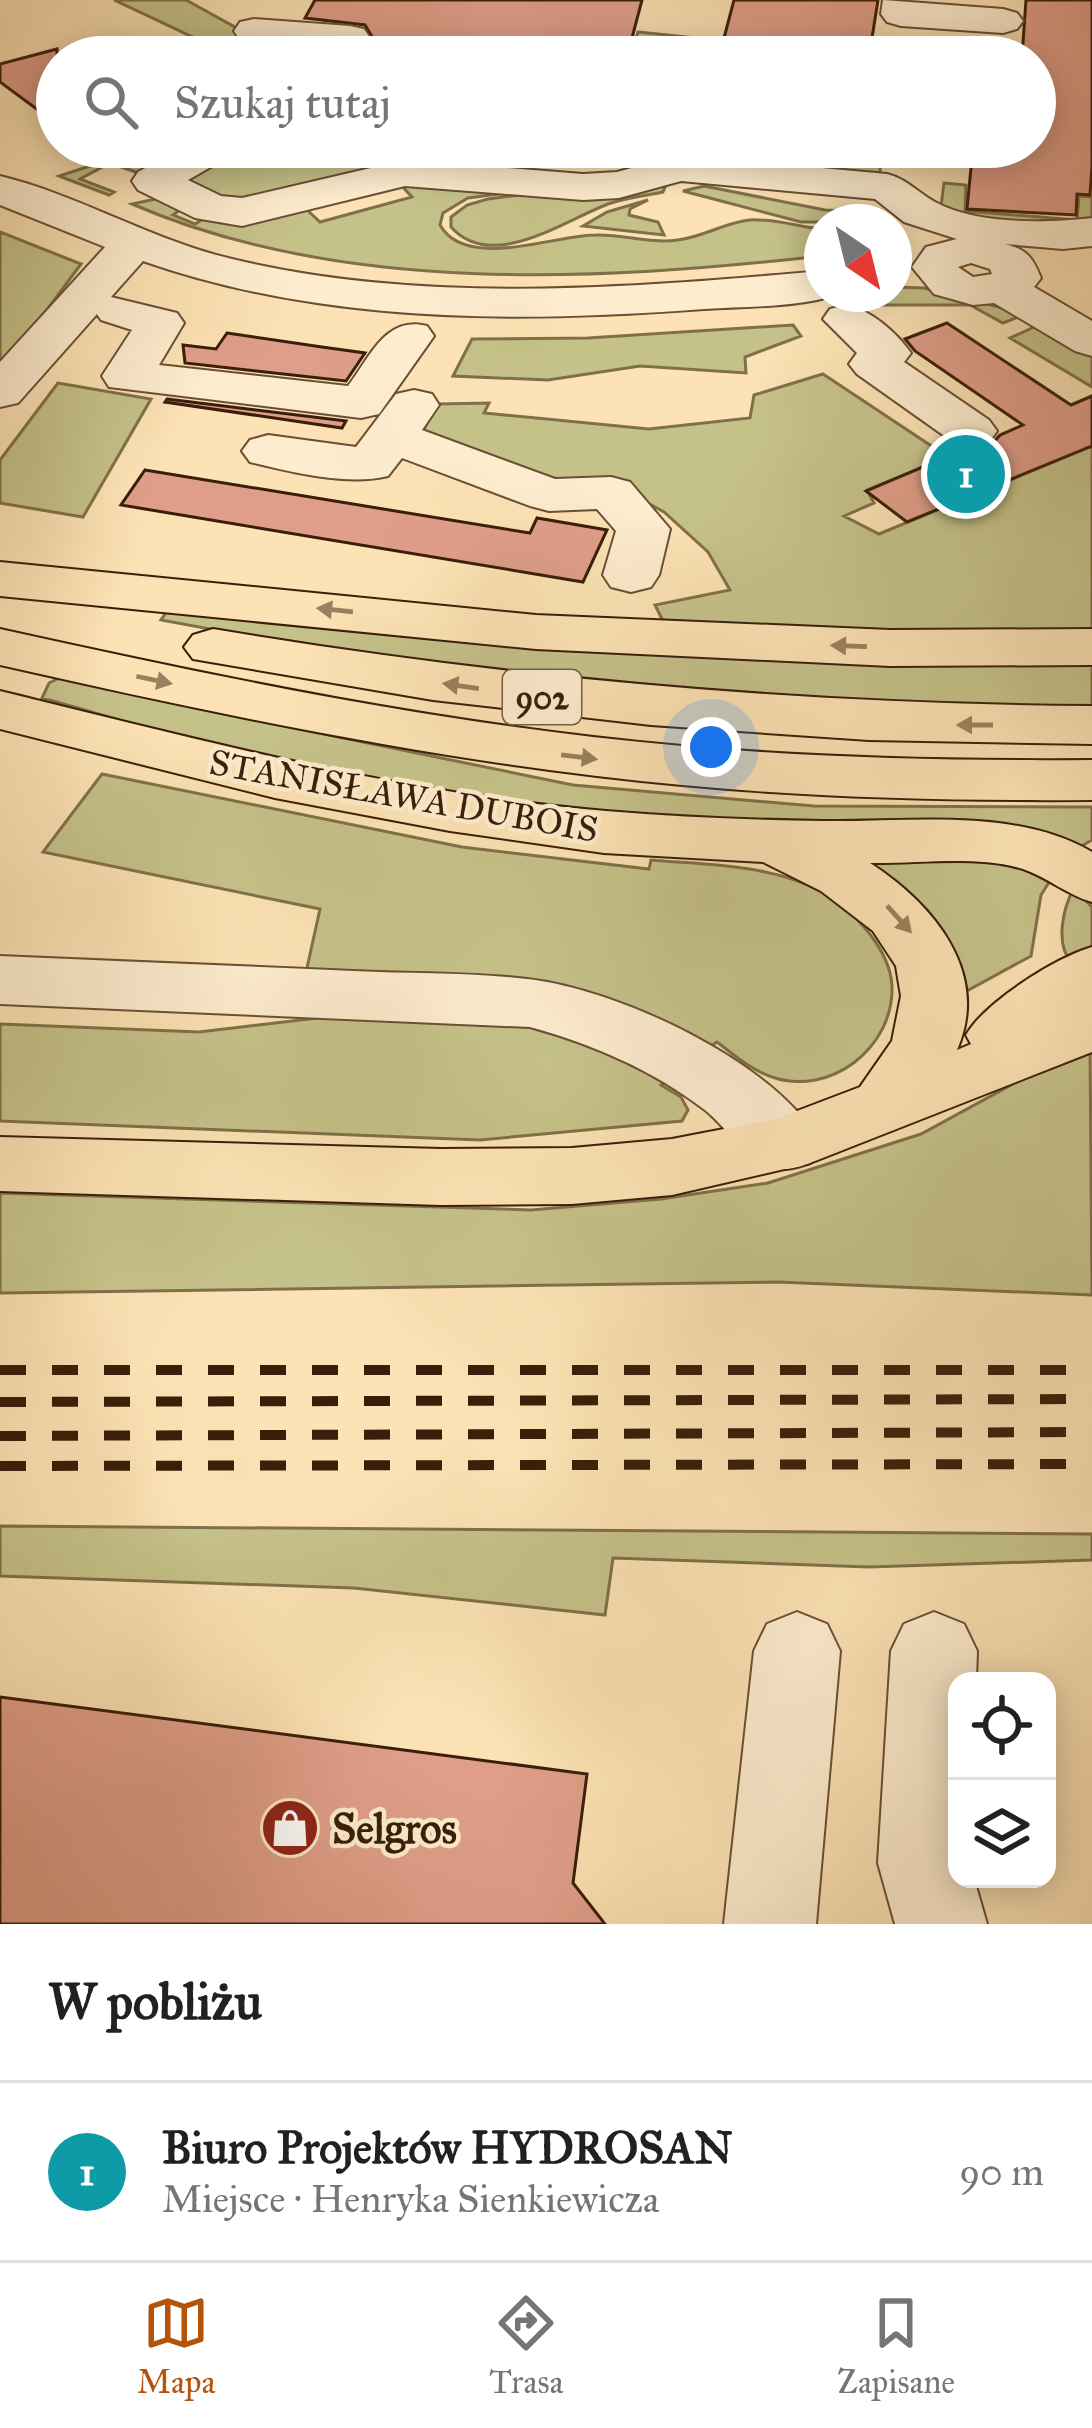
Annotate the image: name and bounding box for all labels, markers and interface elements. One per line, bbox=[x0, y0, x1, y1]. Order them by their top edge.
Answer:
search box bbox=[36, 36, 1056, 168]
icon: search bbox=[78, 69, 144, 135]
text: Szukaj tutaj bbox=[174, 75, 391, 130]
north arrow bbox=[804, 204, 912, 312]
pin: 1 bbox=[927, 429, 1005, 519]
one-way arrow bbox=[315, 600, 353, 619]
one-way arrow bbox=[829, 636, 867, 655]
road number: 902 bbox=[503, 670, 581, 724]
one-way arrow bbox=[136, 671, 174, 690]
one-way arrow bbox=[442, 677, 479, 696]
one-way arrow bbox=[955, 716, 993, 735]
your location bbox=[681, 717, 741, 777]
street label: STANISŁAWA DUBOIS bbox=[206, 740, 602, 852]
one-way arrow bbox=[561, 747, 599, 766]
one-way arrow bbox=[885, 904, 912, 934]
map controls bbox=[948, 1672, 1056, 1888]
button: locate bbox=[948, 1672, 1056, 1780]
button: layers bbox=[948, 1780, 1056, 1888]
shop icon: Selgros bbox=[259, 1797, 321, 1859]
place label: Selgros bbox=[332, 1803, 457, 1855]
text: W pobliżu bbox=[48, 1971, 262, 2033]
text: Biuro Projektów HYDROSAN bbox=[162, 2120, 733, 2175]
text: 1 bbox=[79, 2148, 95, 2196]
text: 90 m bbox=[959, 2148, 1044, 2196]
text: Miejsce · Henryka Sienkiewicza bbox=[162, 2175, 659, 2223]
tab: Mapa bbox=[137, 2290, 215, 2402]
tab: Trasa bbox=[489, 2290, 563, 2402]
tab: Zapisane bbox=[837, 2290, 955, 2402]

